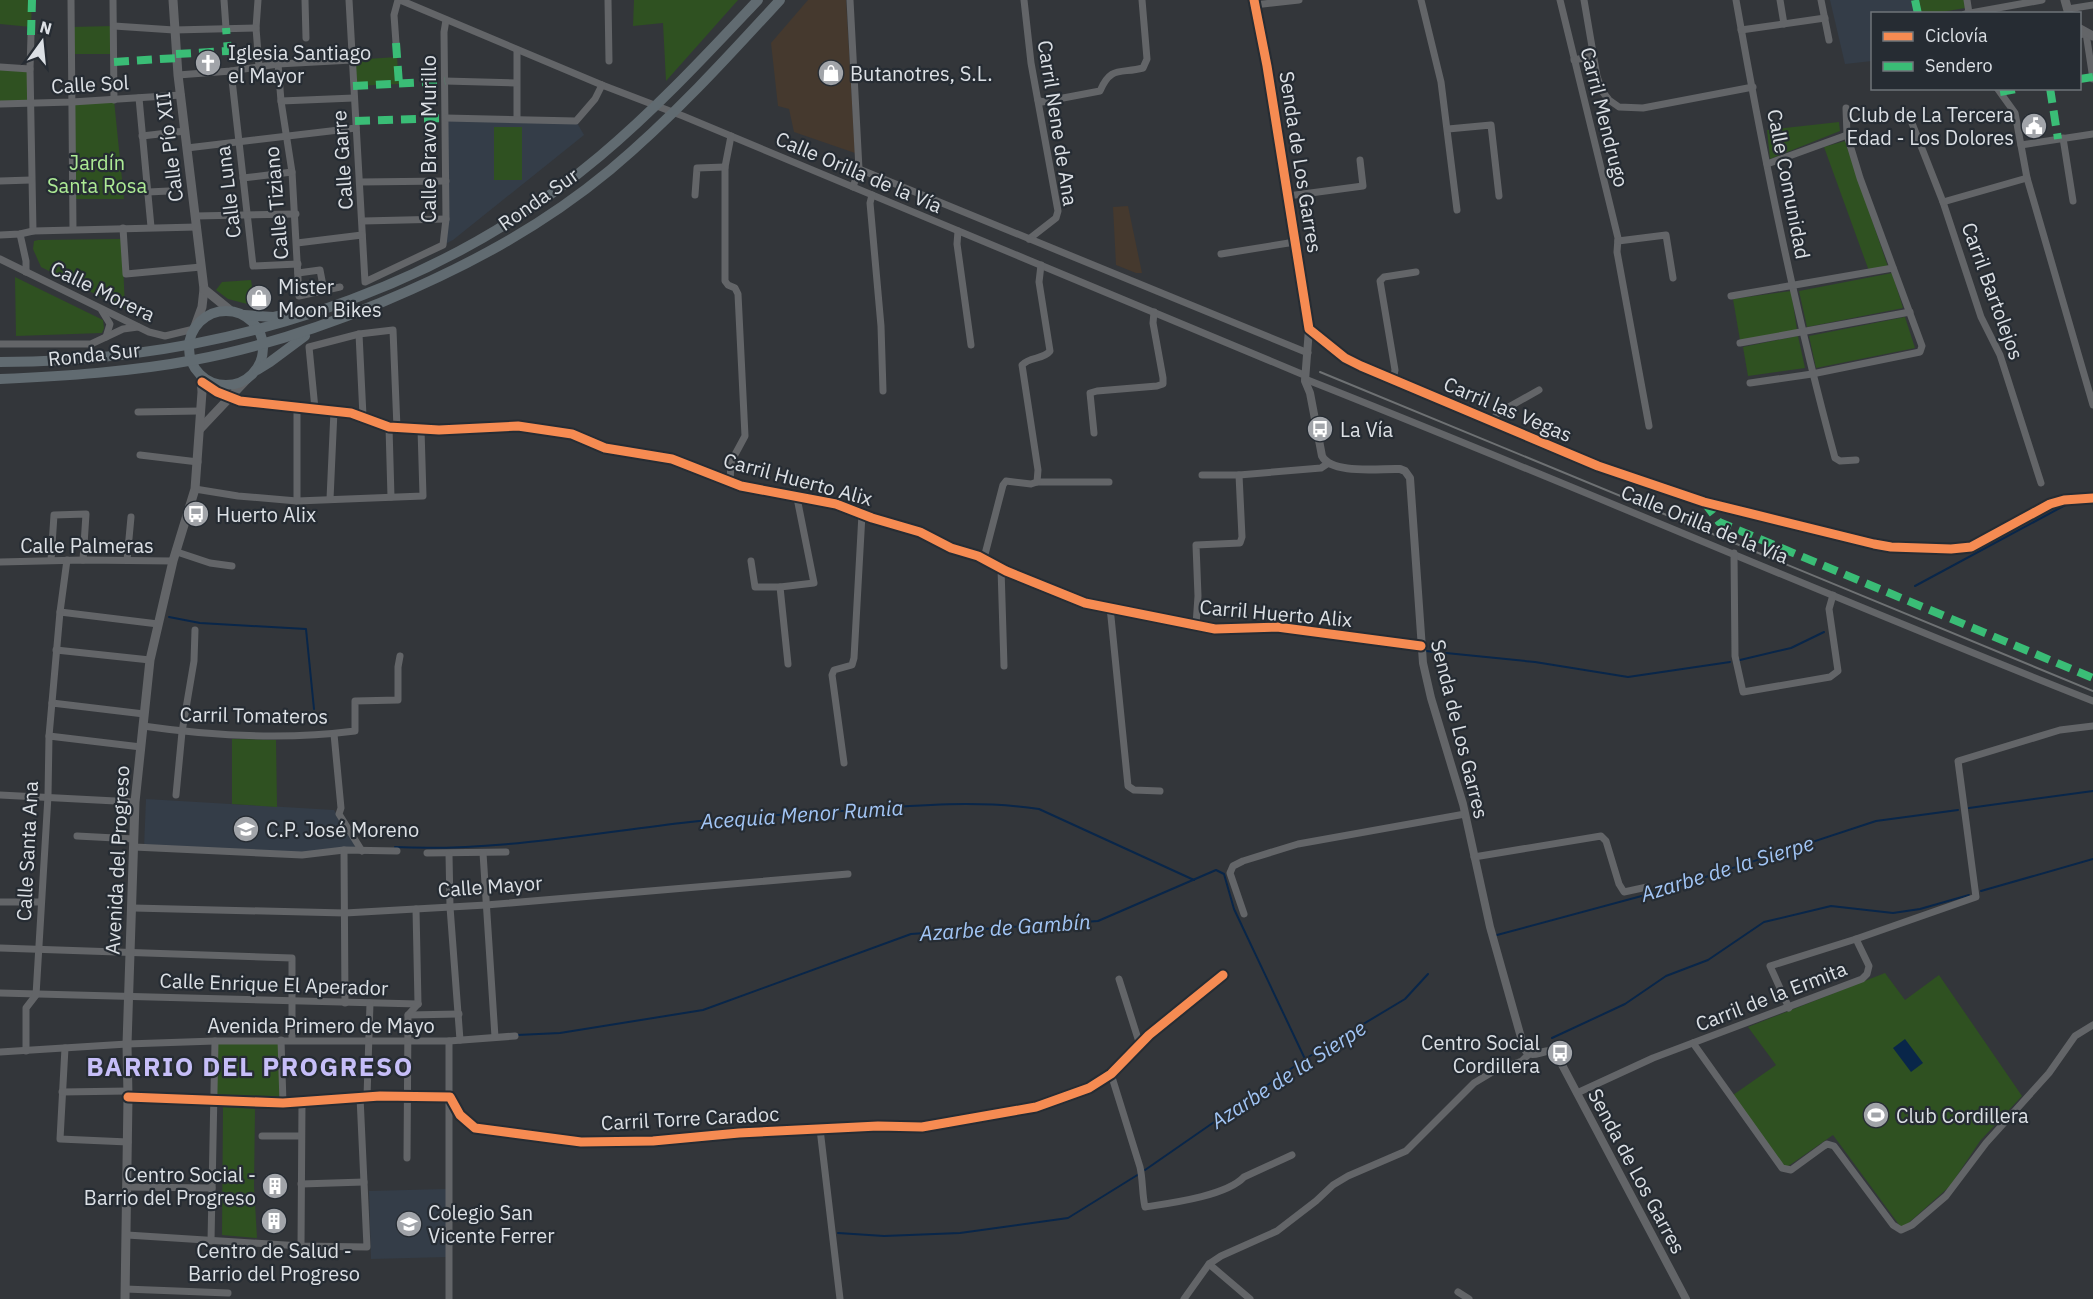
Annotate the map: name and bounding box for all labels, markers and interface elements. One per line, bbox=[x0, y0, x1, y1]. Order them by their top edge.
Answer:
north arrow bbox=[12, 12, 72, 72]
legend bbox=[1871, 12, 2081, 90]
text: N bbox=[38, 16, 54, 39]
text: Ciclovía bbox=[1925, 24, 1988, 47]
street label: Carril Nene de Ana bbox=[1032, 38, 1084, 208]
place label: Iglesia Santiago el Mayor bbox=[228, 39, 371, 89]
street label: Carril Mendrugo bbox=[1575, 44, 1635, 190]
church icon: Iglesia Santiago el Mayor bbox=[193, 48, 223, 78]
text: Sendero bbox=[1925, 54, 1992, 77]
street label: Calle Bravo Murillo bbox=[415, 55, 442, 223]
shop icon: Butanotres, S.L. bbox=[816, 58, 846, 88]
place label: Butanotres, S.L. bbox=[850, 60, 993, 87]
street label: Calle Sol bbox=[50, 68, 130, 100]
street label: Senda de Los Garres bbox=[1273, 69, 1329, 255]
street label: Calle Pío XII bbox=[149, 90, 189, 204]
place label: Club de La Tercera Edad - Los Dolores bbox=[1847, 101, 2014, 151]
street label: Calle Comunidad bbox=[1761, 107, 1817, 261]
street label: Calle Garre bbox=[325, 109, 359, 211]
public building icon: Club de La Tercera Edad - Los Dolores bbox=[2019, 111, 2049, 141]
street label: Calle Orilla de la Vía bbox=[772, 125, 947, 219]
street label: Calle Luna bbox=[209, 144, 247, 240]
street label: Calle Tiziano bbox=[258, 145, 294, 261]
park label: Jardín Santa Rosa bbox=[47, 149, 147, 199]
street label: Ronda Sur bbox=[492, 161, 584, 237]
street label: Carril Bartolejos bbox=[1956, 218, 2030, 364]
street label: Calle Morera bbox=[46, 254, 160, 328]
place label: Mister Moon Bikes bbox=[278, 273, 382, 323]
shop icon: Mister Moon Bikes bbox=[244, 283, 274, 313]
street label: Ronda Sur bbox=[47, 336, 141, 372]
street label: Carril las Vegas bbox=[1440, 370, 1576, 448]
bus stop icon: La Vía bbox=[1305, 414, 1335, 444]
place label: La Vía bbox=[1340, 416, 1394, 443]
street label: Carril Huerto Alix bbox=[721, 446, 875, 512]
street label: Calle Orilla de la Vía bbox=[1617, 478, 1793, 570]
bus stop icon: Huerto Alix bbox=[181, 499, 211, 529]
place label: Huerto Alix bbox=[216, 501, 316, 528]
street label: Calle Palmeras bbox=[20, 532, 154, 559]
street label: Carril Huerto Alix bbox=[1199, 593, 1353, 633]
street label: Senda de Los Garres bbox=[1425, 637, 1495, 821]
street label: Carril Tomateros bbox=[180, 700, 328, 730]
street label: Avenida del Progreso bbox=[99, 765, 135, 955]
street label: Calle Santa Ana bbox=[10, 780, 44, 922]
water label: Acequia Menor Rumia bbox=[699, 793, 904, 835]
school or university icon: C.P. José Moreno bbox=[231, 814, 261, 844]
place label: C.P. José Moreno bbox=[266, 816, 419, 843]
water label: Azarbe de la Sierpe bbox=[1636, 828, 1817, 908]
street label: Calle Mayor bbox=[437, 869, 543, 903]
water label: Azarbe de Gambín bbox=[918, 907, 1091, 947]
street label: Carril de la Ermita bbox=[1691, 955, 1851, 1037]
street label: Calle Enrique El Aperador bbox=[159, 967, 389, 1001]
street label: Avenida Primero de Mayo bbox=[207, 1012, 435, 1039]
water label: Azarbe de la Sierpe bbox=[1204, 1013, 1371, 1135]
place label: Centro Social Cordillera bbox=[1421, 1029, 1540, 1079]
bus stop icon: Centro Social Cordillera bbox=[1545, 1038, 1575, 1068]
district label: BARRIO DEL PROGRESO bbox=[86, 1049, 414, 1083]
street label: Senda de Los Garres bbox=[1582, 1084, 1692, 1258]
street label: Carril Torre Caradoc bbox=[600, 1100, 780, 1136]
sports icon: Club Cordillera bbox=[1861, 1100, 1891, 1130]
place label: Club Cordillera bbox=[1896, 1102, 2029, 1129]
place label: Centro Social - Barrio del Progreso bbox=[84, 1161, 256, 1211]
building icon: Centro Social - Barrio del Progreso bbox=[260, 1171, 290, 1201]
place label: Colegio San Vicente Ferrer bbox=[428, 1199, 555, 1249]
building icon: Centro de Salud - Barrio del Progreso bbox=[259, 1206, 289, 1236]
school or university icon: Colegio San Vicente Ferrer bbox=[394, 1209, 424, 1239]
place label: Centro de Salud - Barrio del Progreso bbox=[188, 1237, 360, 1287]

